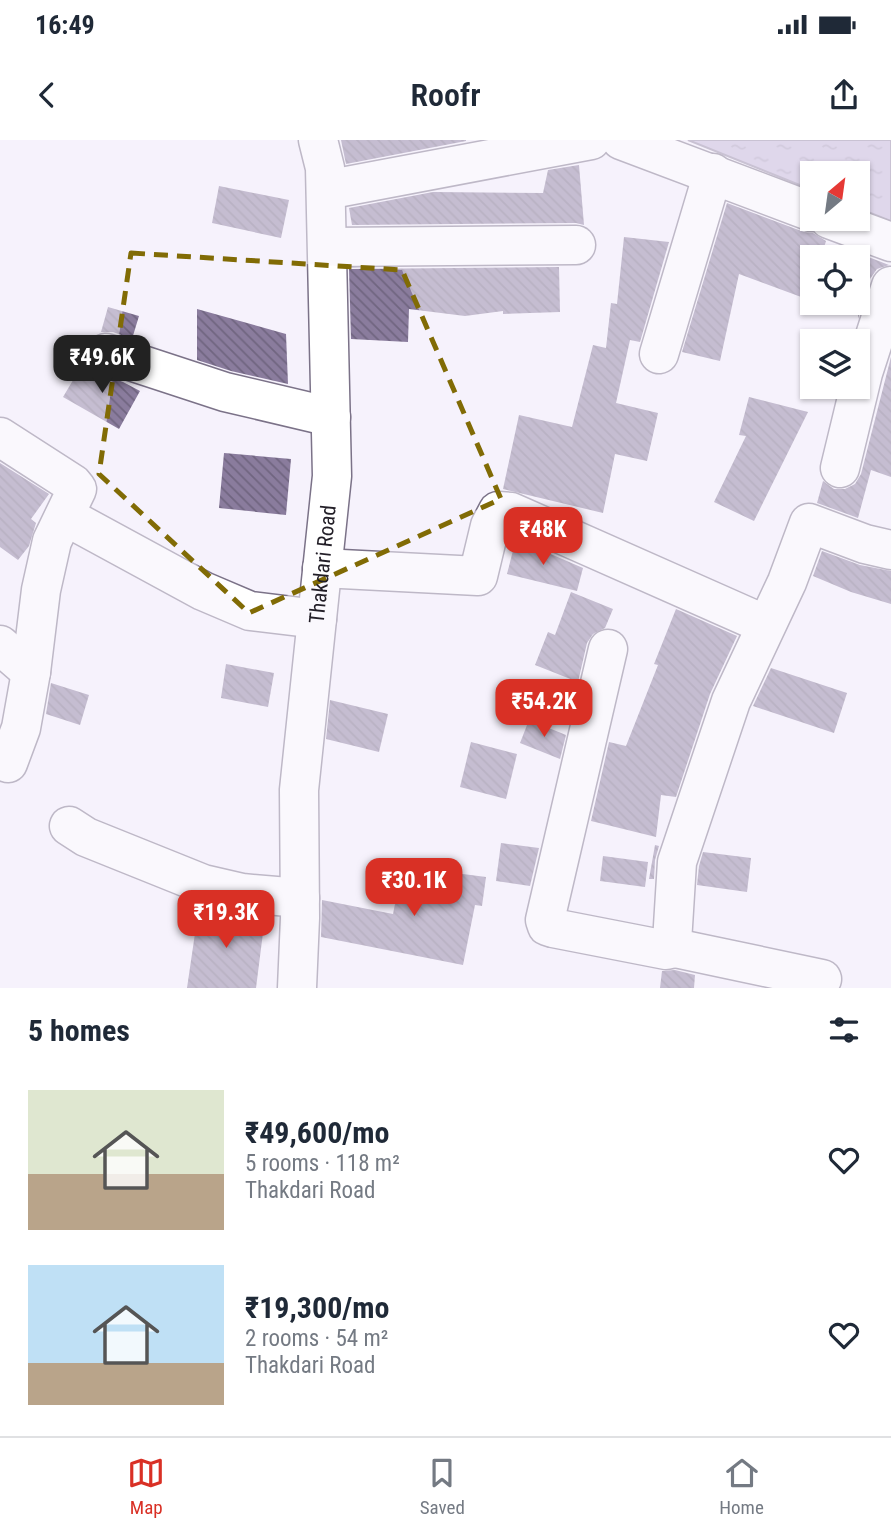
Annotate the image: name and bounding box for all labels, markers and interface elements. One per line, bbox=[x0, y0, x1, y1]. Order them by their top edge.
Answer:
text: 16:49 bbox=[35, 10, 95, 40]
icon: back bbox=[28, 76, 66, 114]
text: Roofr bbox=[410, 76, 481, 114]
icon: share bbox=[825, 76, 863, 114]
north arrow bbox=[800, 161, 870, 231]
map controls bbox=[800, 161, 870, 399]
button: locate bbox=[800, 245, 870, 315]
button: layers bbox=[800, 329, 870, 399]
pin: ₹49.6K bbox=[45, 336, 159, 395]
text: ₹49.6K bbox=[69, 344, 135, 371]
street label: Thakdari Road bbox=[305, 504, 341, 625]
pin: ₹48K bbox=[502, 508, 584, 567]
text: ₹48K bbox=[520, 516, 566, 543]
pin: ₹54.2K bbox=[487, 680, 601, 739]
text: ₹54.2K bbox=[511, 688, 577, 715]
pin: ₹30.1K bbox=[357, 858, 471, 918]
text: ₹30.1K bbox=[381, 867, 447, 894]
pin: ₹19.3K bbox=[169, 890, 283, 950]
text: ₹19.3K bbox=[193, 899, 259, 926]
icon: filters bbox=[825, 1011, 863, 1049]
text: 5 homes bbox=[28, 1013, 130, 1048]
text: ₹49,600/mo bbox=[245, 1115, 389, 1150]
icon: home bbox=[84, 1118, 168, 1202]
icon: heart bbox=[825, 1141, 863, 1179]
text: 5 rooms · 118 m² bbox=[245, 1150, 400, 1177]
text: Thakdari Road bbox=[245, 1177, 375, 1204]
text: ₹19,300/mo bbox=[245, 1290, 389, 1325]
icon: home bbox=[84, 1293, 168, 1377]
icon: heart bbox=[825, 1316, 863, 1354]
text: 2 rooms · 54 m² bbox=[245, 1325, 388, 1352]
text: Thakdari Road bbox=[245, 1352, 375, 1379]
tab: Map bbox=[127, 1454, 165, 1519]
tab: Saved bbox=[420, 1454, 465, 1519]
tab: Home bbox=[719, 1454, 764, 1519]

